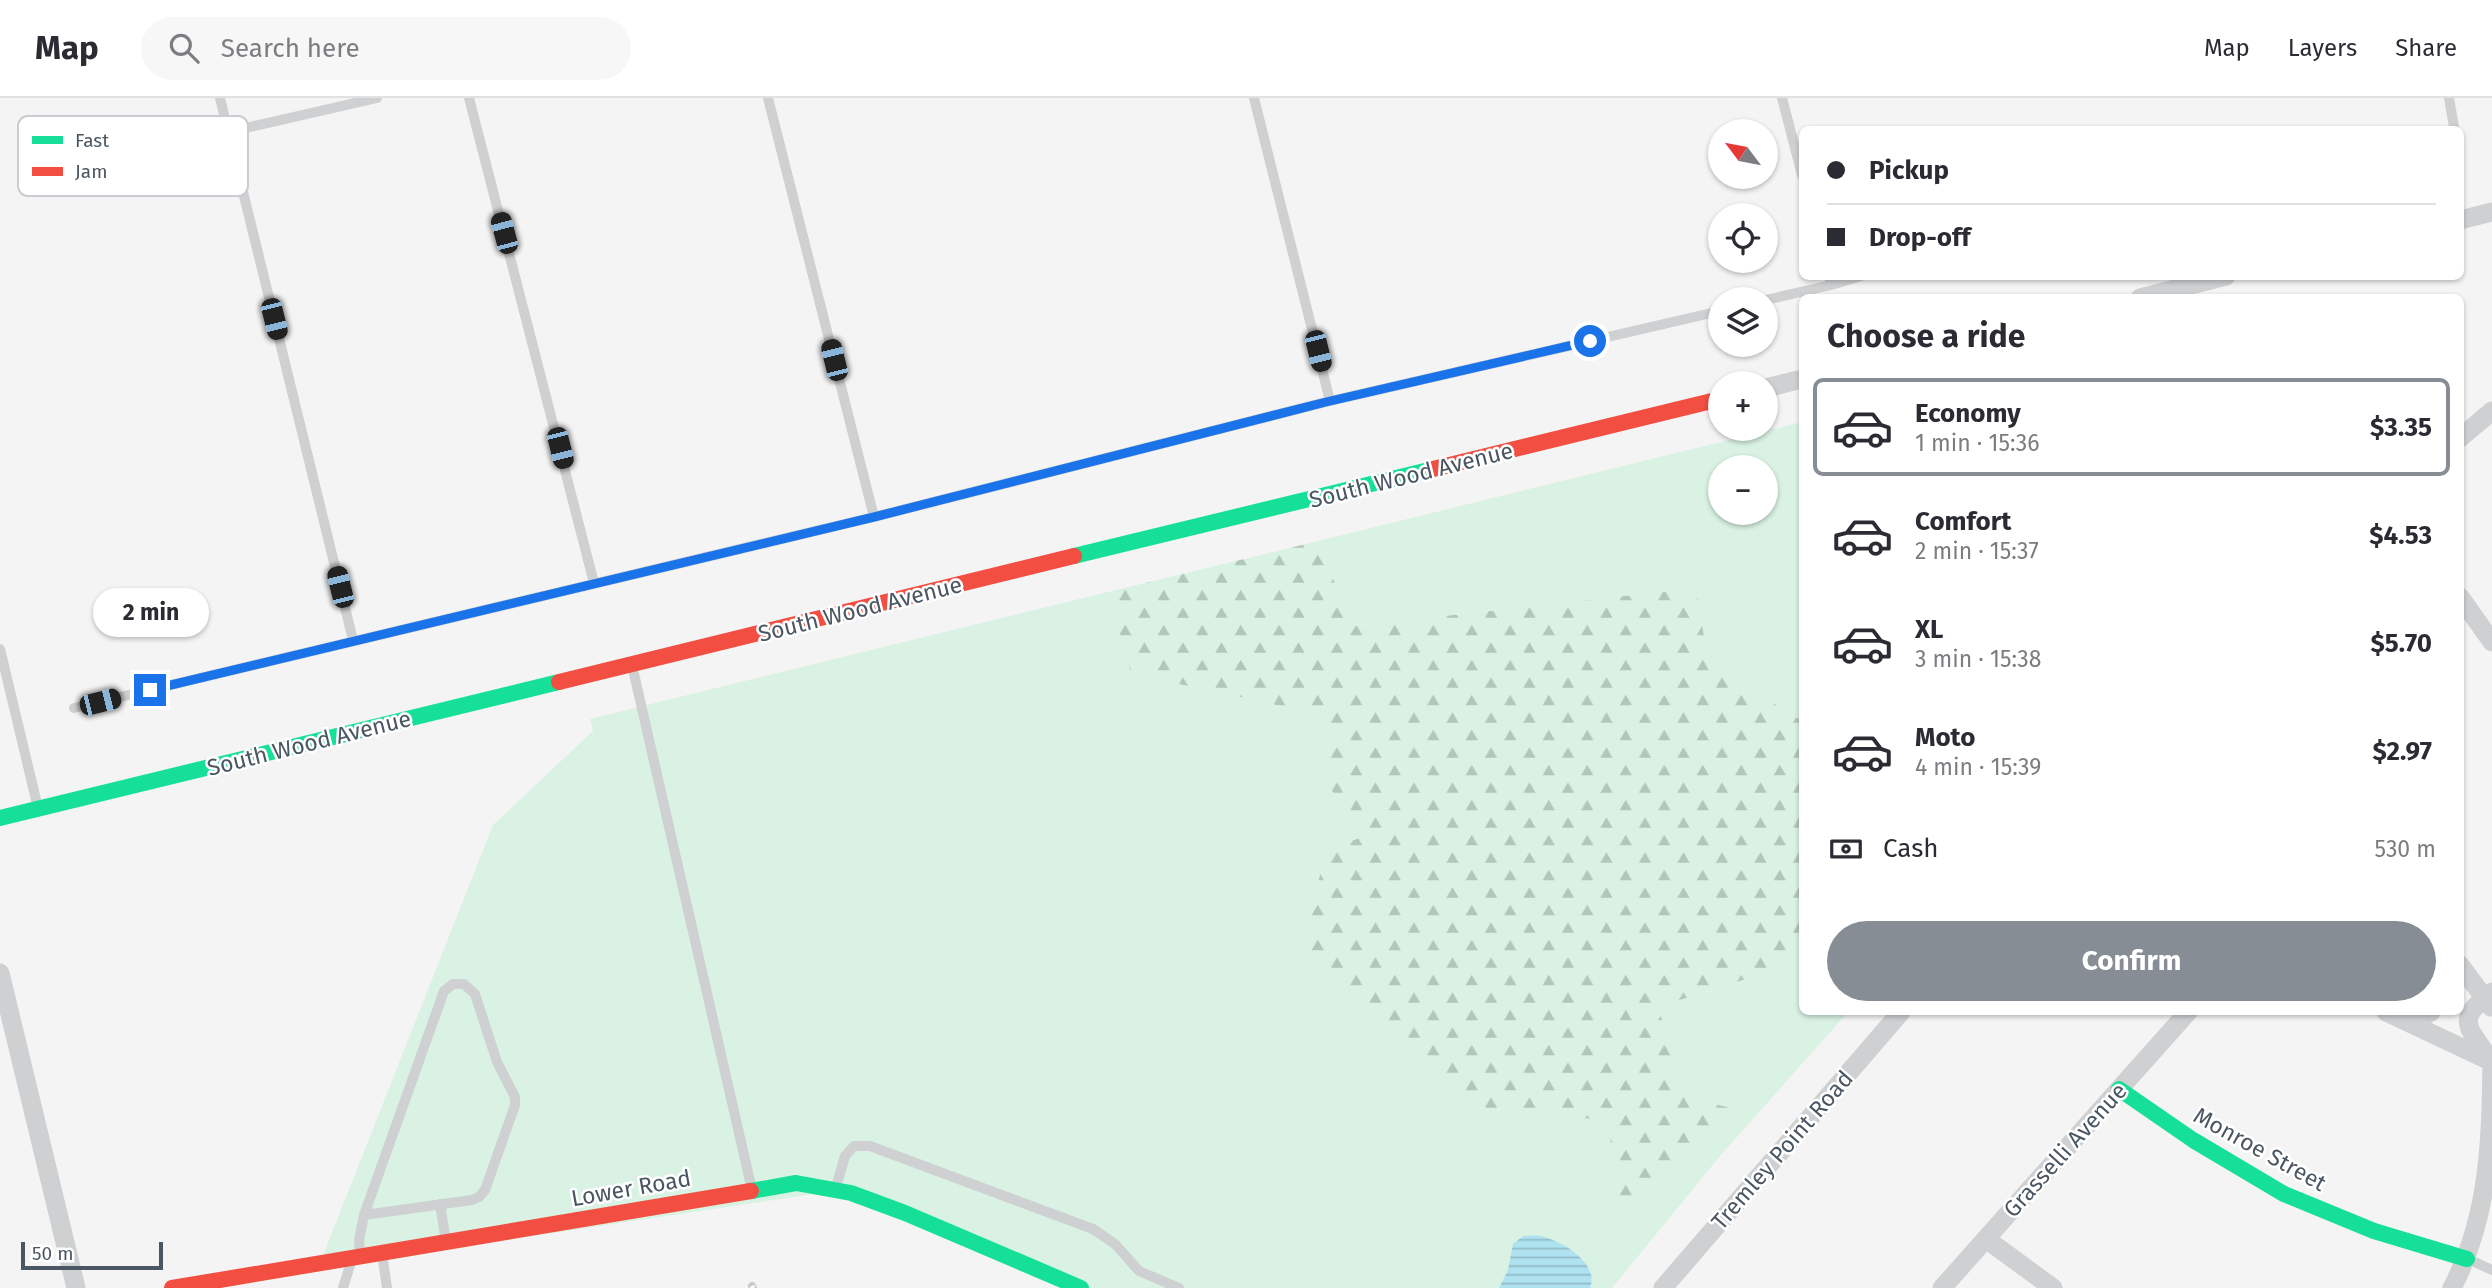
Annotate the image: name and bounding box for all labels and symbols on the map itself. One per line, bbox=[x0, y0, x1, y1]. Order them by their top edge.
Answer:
legend bbox=[18, 116, 248, 196]
north arrow bbox=[1708, 119, 1778, 189]
text: Fast bbox=[75, 129, 109, 152]
text: Jam bbox=[75, 160, 107, 183]
car bbox=[489, 210, 520, 256]
car bbox=[259, 296, 290, 342]
route start bbox=[1574, 325, 1606, 357]
car bbox=[1303, 328, 1334, 374]
car bbox=[819, 337, 850, 383]
car bbox=[545, 425, 576, 471]
street label: South Wood Avenue bbox=[1306, 436, 1516, 514]
car bbox=[325, 564, 356, 610]
street label: South Wood Avenue bbox=[755, 570, 965, 648]
callout: 2 min bbox=[92, 588, 208, 638]
route end bbox=[134, 674, 166, 706]
car bbox=[78, 687, 123, 717]
street label: South Wood Avenue bbox=[204, 704, 414, 782]
street label: Tremley Point Road bbox=[1705, 1065, 1859, 1235]
street label: Grasselli Avenue bbox=[1997, 1077, 2133, 1223]
street label: Monroe Street bbox=[2189, 1101, 2332, 1197]
street label: Lower Road bbox=[569, 1164, 693, 1212]
scale bar bbox=[21, 1239, 163, 1271]

